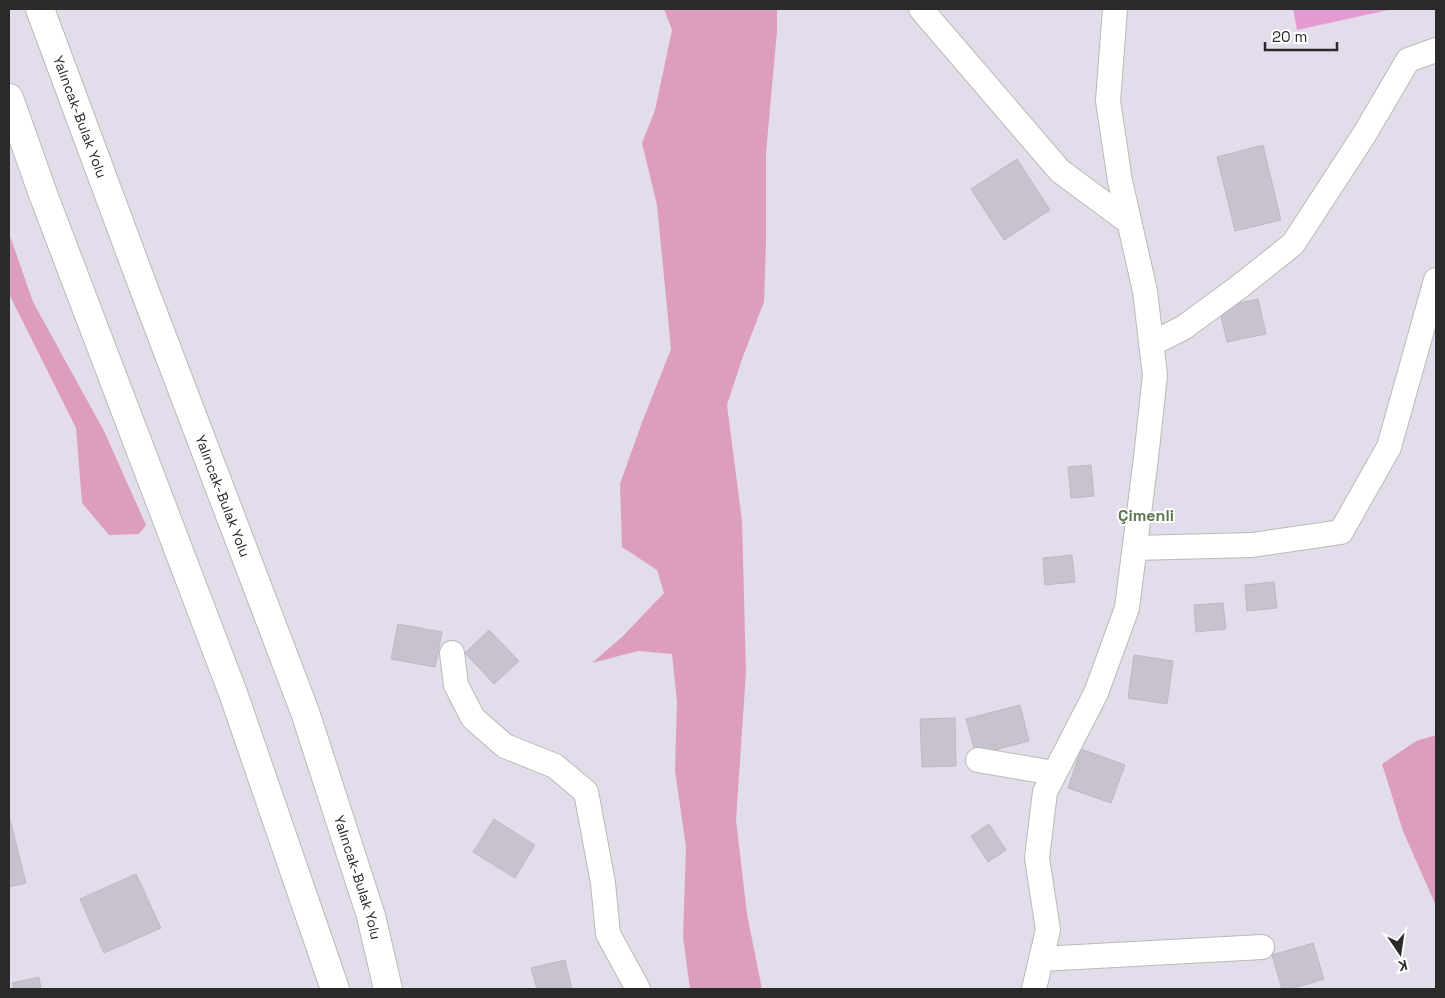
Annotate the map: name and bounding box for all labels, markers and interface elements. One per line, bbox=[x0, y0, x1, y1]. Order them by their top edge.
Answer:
scale bar bbox=[1265, 20, 1338, 52]
text: 20 m bbox=[1272, 27, 1307, 46]
street label: Yalıncak-Bulak Yolu bbox=[49, 53, 111, 180]
street label: Yalıncak-Bulak Yolu bbox=[191, 432, 254, 559]
district label: Çimenli bbox=[1118, 505, 1174, 526]
street label: Yalıncak-Bulak Yolu bbox=[330, 813, 385, 941]
north arrow bbox=[1375, 928, 1425, 978]
text: K bbox=[1396, 956, 1409, 975]

